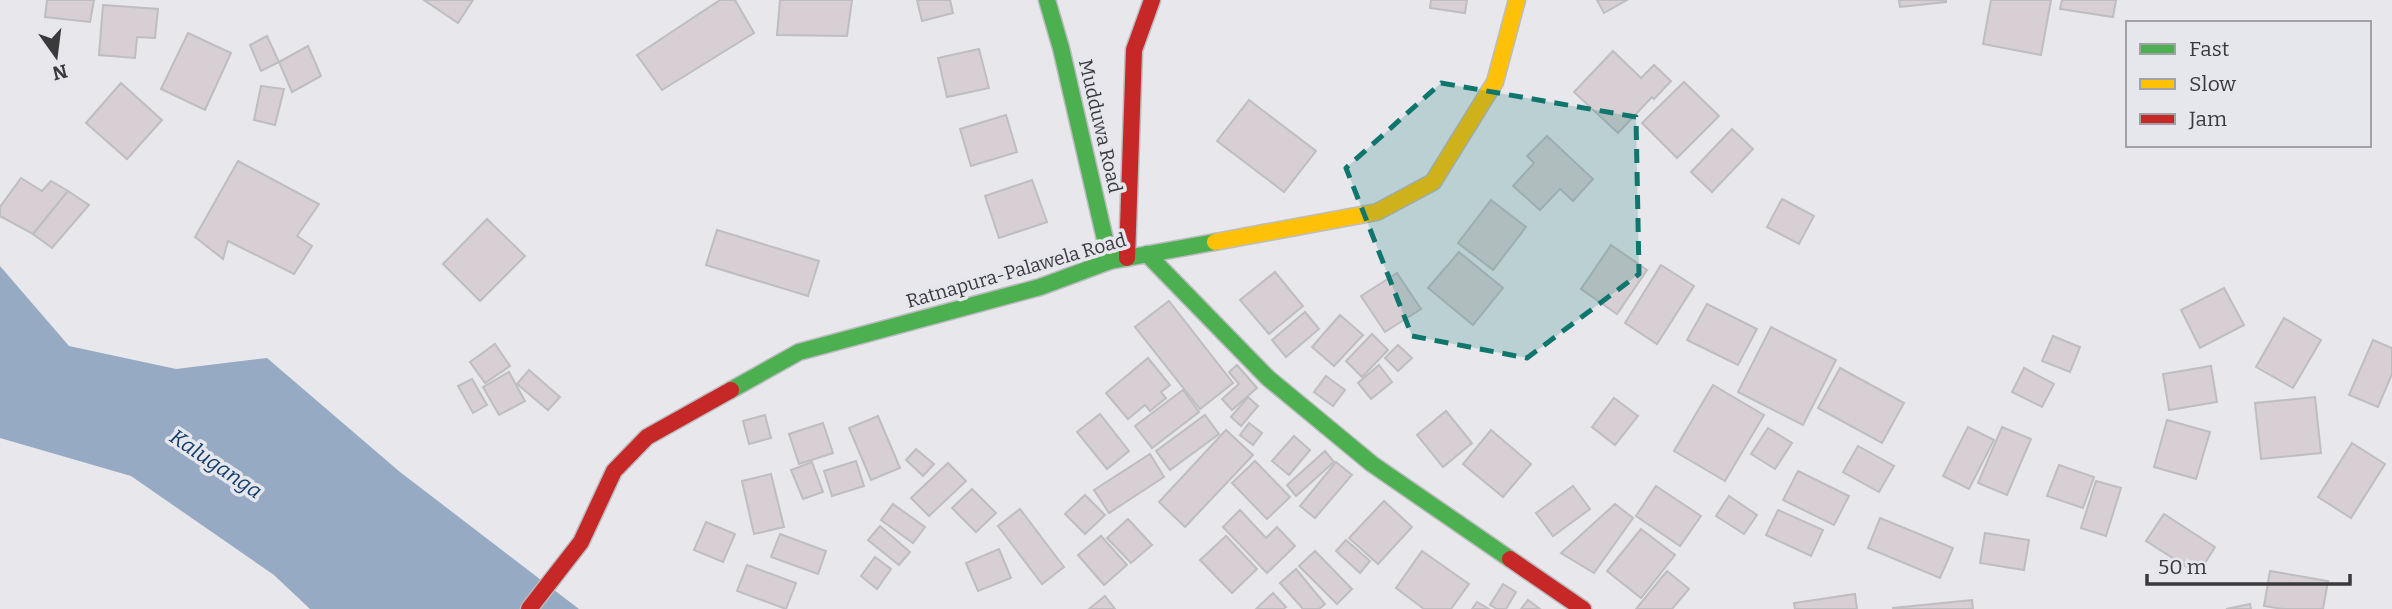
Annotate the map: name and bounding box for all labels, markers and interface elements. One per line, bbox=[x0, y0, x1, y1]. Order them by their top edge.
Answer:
north arrow bbox=[21, 21, 91, 91]
legend bbox=[2126, 21, 2371, 147]
text: Fast bbox=[2189, 36, 2230, 62]
street label: Mudduwa Road bbox=[1074, 57, 1127, 195]
text: N bbox=[50, 59, 70, 85]
text: Slow bbox=[2189, 71, 2236, 97]
text: Jam bbox=[2188, 106, 2227, 132]
street label: Ratnapura-Palawela Road bbox=[904, 228, 1129, 313]
water label: Kaluganga bbox=[165, 424, 267, 504]
scale bar bbox=[2147, 542, 2350, 586]
text: 50 m bbox=[2158, 554, 2207, 580]

